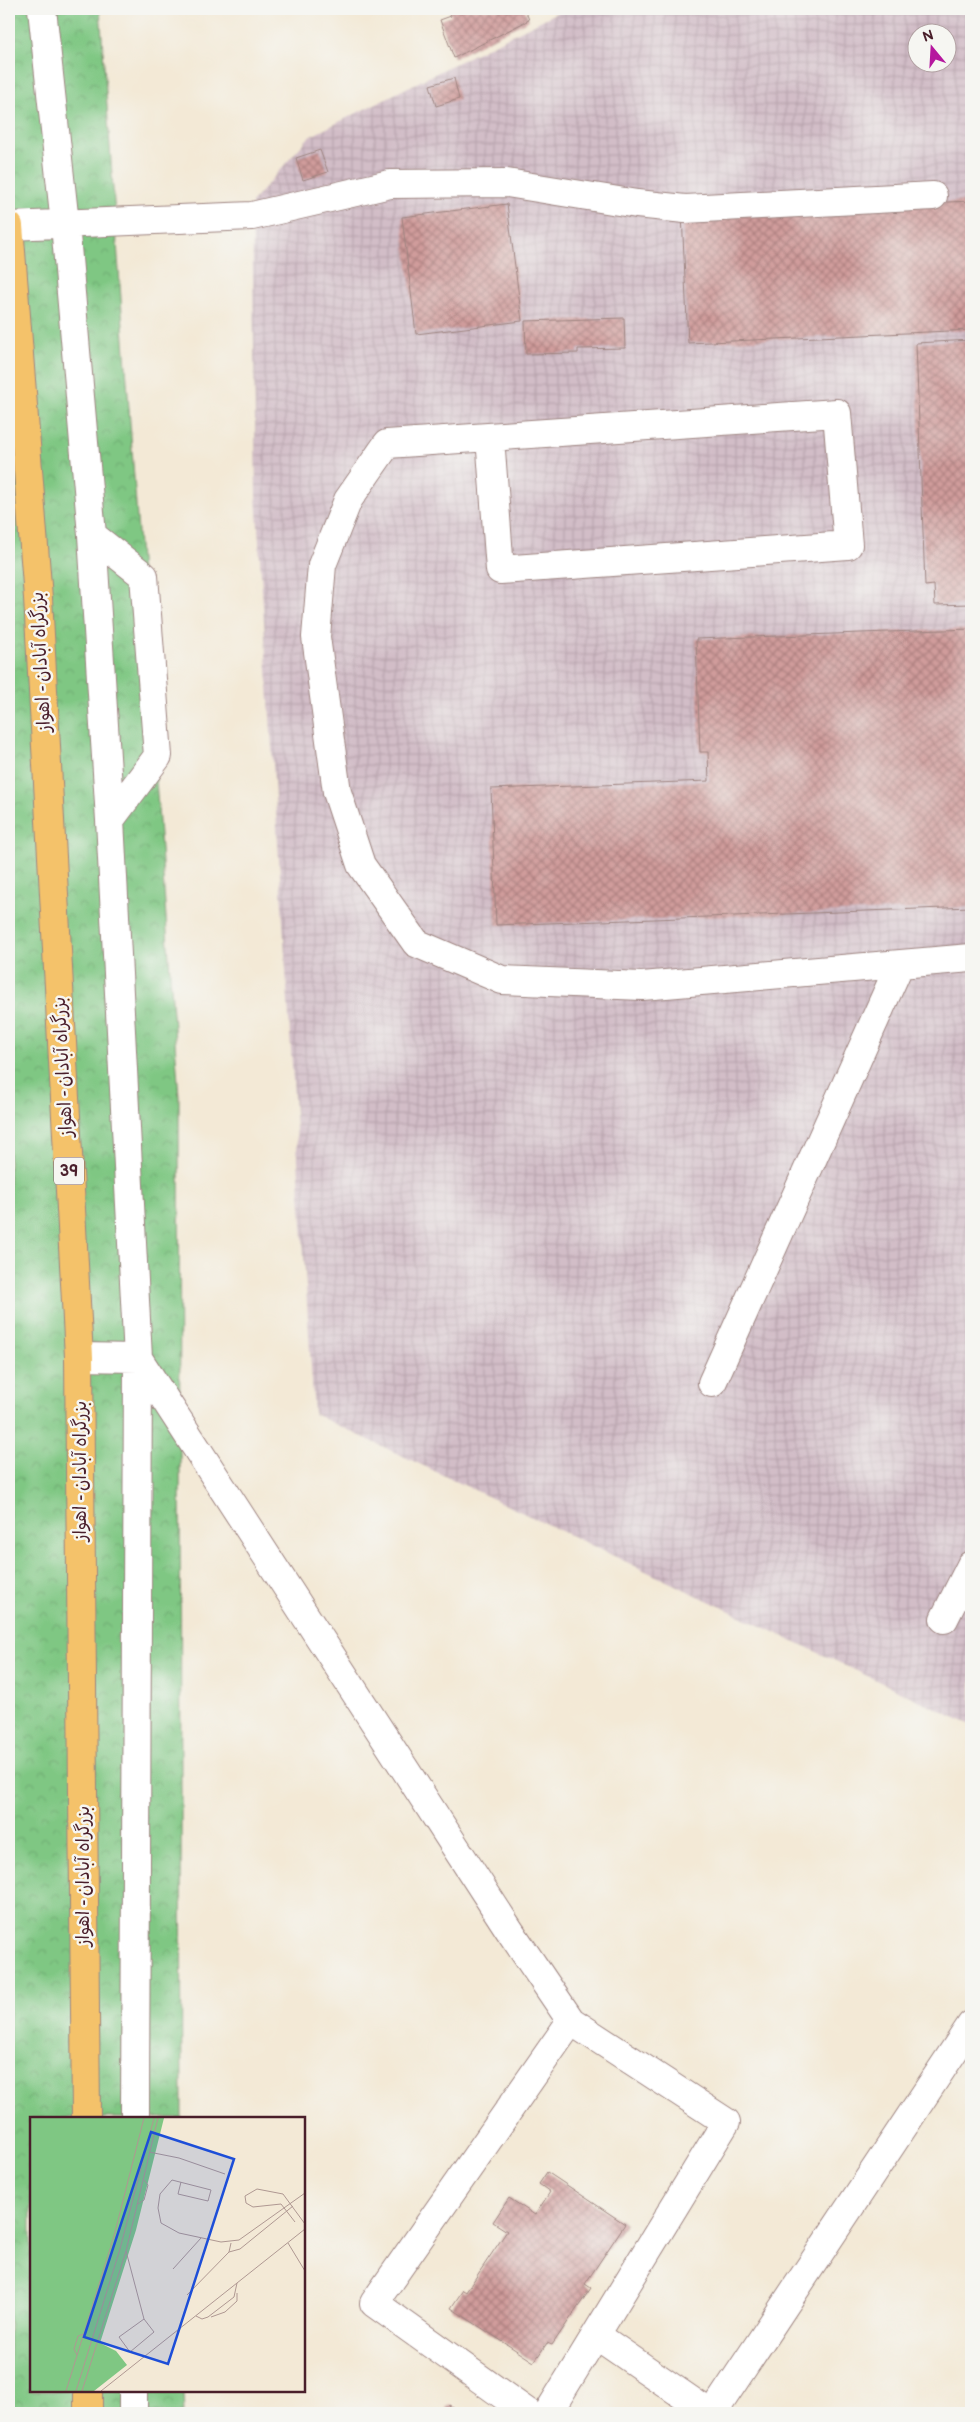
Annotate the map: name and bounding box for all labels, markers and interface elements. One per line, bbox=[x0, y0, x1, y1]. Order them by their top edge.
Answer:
north arrow bbox=[908, 22, 958, 72]
text: N bbox=[921, 26, 936, 46]
street label: بزرگراه آبادان - اهواز bbox=[27, 591, 55, 735]
street label: بزرگراه آبادان - اهواز bbox=[49, 996, 77, 1140]
road number: 39 bbox=[54, 1158, 84, 1184]
street label: بزرگراه آبادان - اهواز bbox=[70, 1401, 91, 1543]
street label: بزرگراه آبادان - اهواز bbox=[73, 1806, 94, 1948]
inset map bbox=[30, 2117, 305, 2392]

